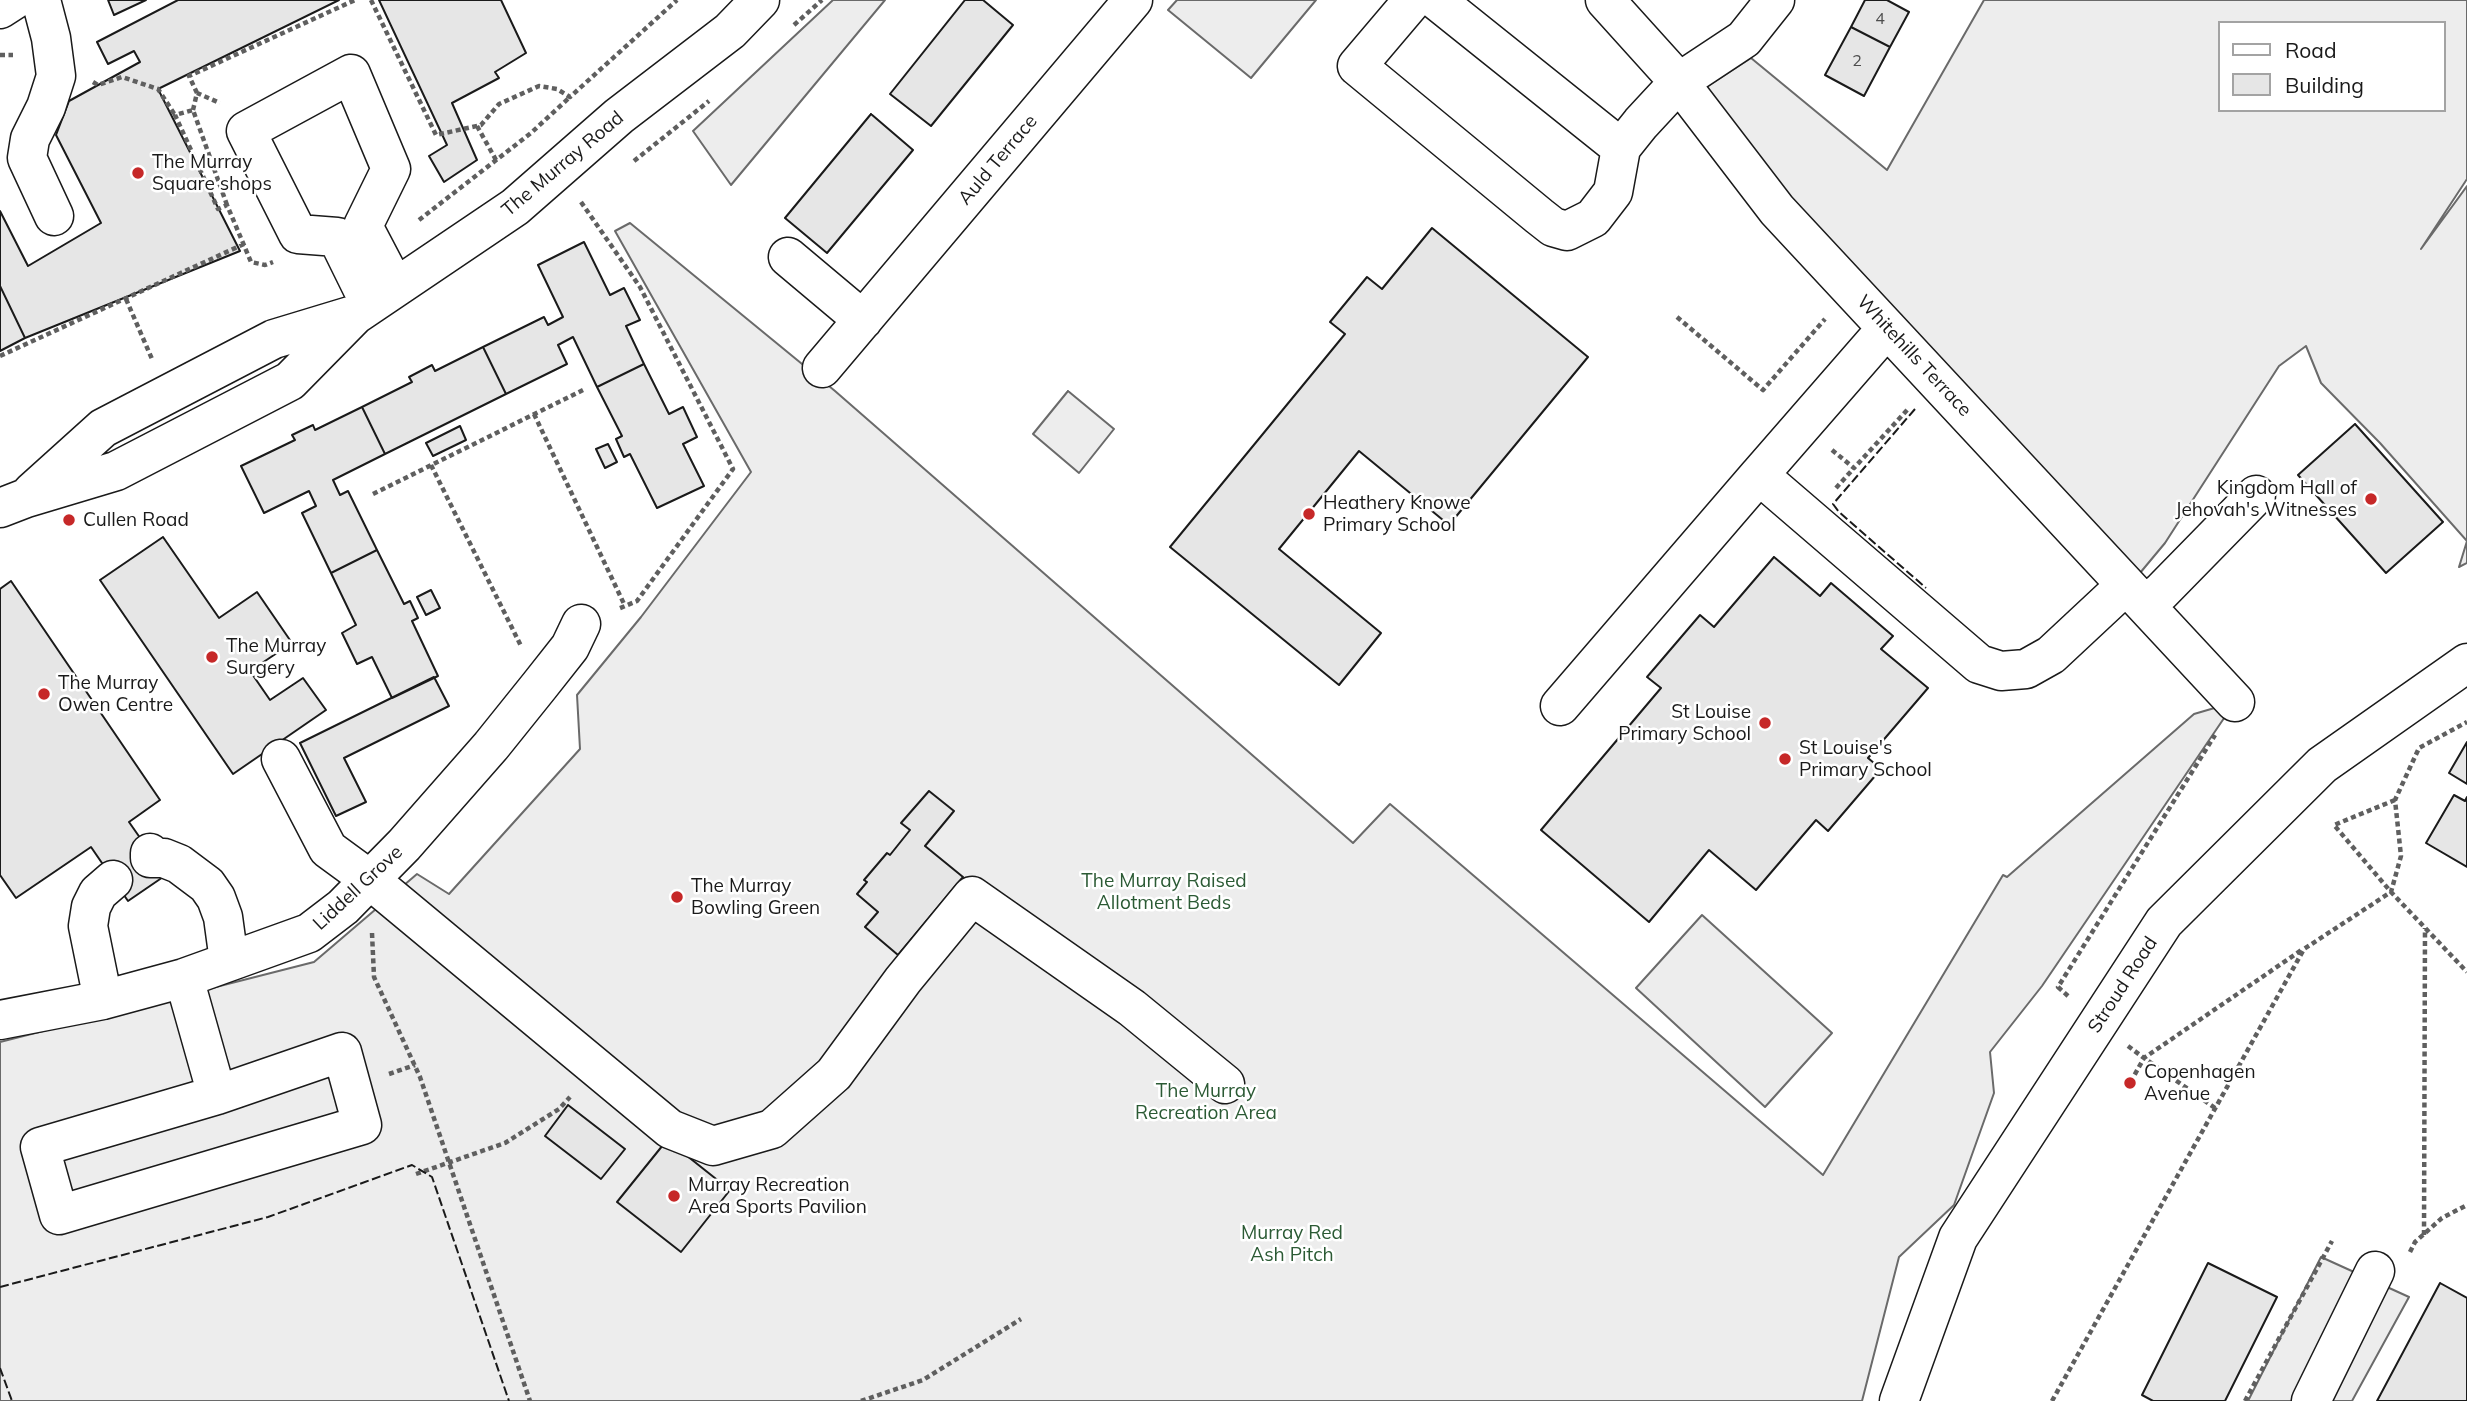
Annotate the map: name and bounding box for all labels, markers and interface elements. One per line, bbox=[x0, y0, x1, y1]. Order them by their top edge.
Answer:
house number: 4 bbox=[1875, 9, 1885, 29]
legend bbox=[2218, 21, 2446, 112]
text: Road bbox=[2285, 37, 2336, 63]
house number: 2 bbox=[1852, 51, 1862, 71]
text: Building bbox=[2285, 72, 2364, 98]
street label: The Murray Road bbox=[498, 106, 628, 222]
street label: Auld Terrace bbox=[954, 110, 1042, 210]
place label: The Murray Square shops bbox=[152, 151, 272, 195]
marker: The Murray Square shops bbox=[130, 165, 146, 181]
street label: Whitehills Terrace bbox=[1852, 291, 1976, 421]
place label: Kingdom Hall of Jehovah's Witnesses bbox=[2175, 477, 2357, 521]
marker: Kingdom Hall of Jehovah's Witnesses bbox=[2363, 491, 2379, 507]
place label: Heathery Knowe Primary School bbox=[1323, 492, 1471, 536]
marker: Heathery Knowe Primary School bbox=[1301, 506, 1317, 522]
place label: Cullen Road bbox=[83, 509, 189, 531]
marker: Cullen Road bbox=[61, 512, 77, 528]
place label: The Murray Surgery bbox=[226, 635, 326, 679]
marker: The Murray Surgery bbox=[204, 649, 220, 665]
place label: The Murray Owen Centre bbox=[58, 672, 173, 716]
marker: The Murray Owen Centre bbox=[36, 686, 52, 702]
place label: St Louise Primary School bbox=[1618, 701, 1751, 745]
marker: St Louise Primary School bbox=[1757, 715, 1773, 731]
place label: St Louise's Primary School bbox=[1799, 737, 1932, 781]
marker: St Louise's Primary School bbox=[1777, 751, 1793, 767]
street label: Liddell Grove bbox=[309, 841, 407, 935]
park label: The Murray Raised Allotment Beds bbox=[1081, 870, 1247, 914]
place label: The Murray Bowling Green bbox=[691, 875, 820, 919]
marker: The Murray Bowling Green bbox=[669, 889, 685, 905]
street label: Stroud Road bbox=[2083, 933, 2163, 1037]
place label: Copenhagen Avenue bbox=[2144, 1061, 2256, 1105]
marker: Copenhagen Avenue bbox=[2122, 1075, 2138, 1091]
park label: The Murray Recreation Area bbox=[1135, 1080, 1277, 1124]
place label: Murray Recreation Area Sports Pavilion bbox=[688, 1174, 867, 1218]
marker: Murray Recreation Area Sports Pavilion bbox=[666, 1188, 682, 1204]
park label: Murray Red Ash Pitch bbox=[1241, 1222, 1343, 1266]

